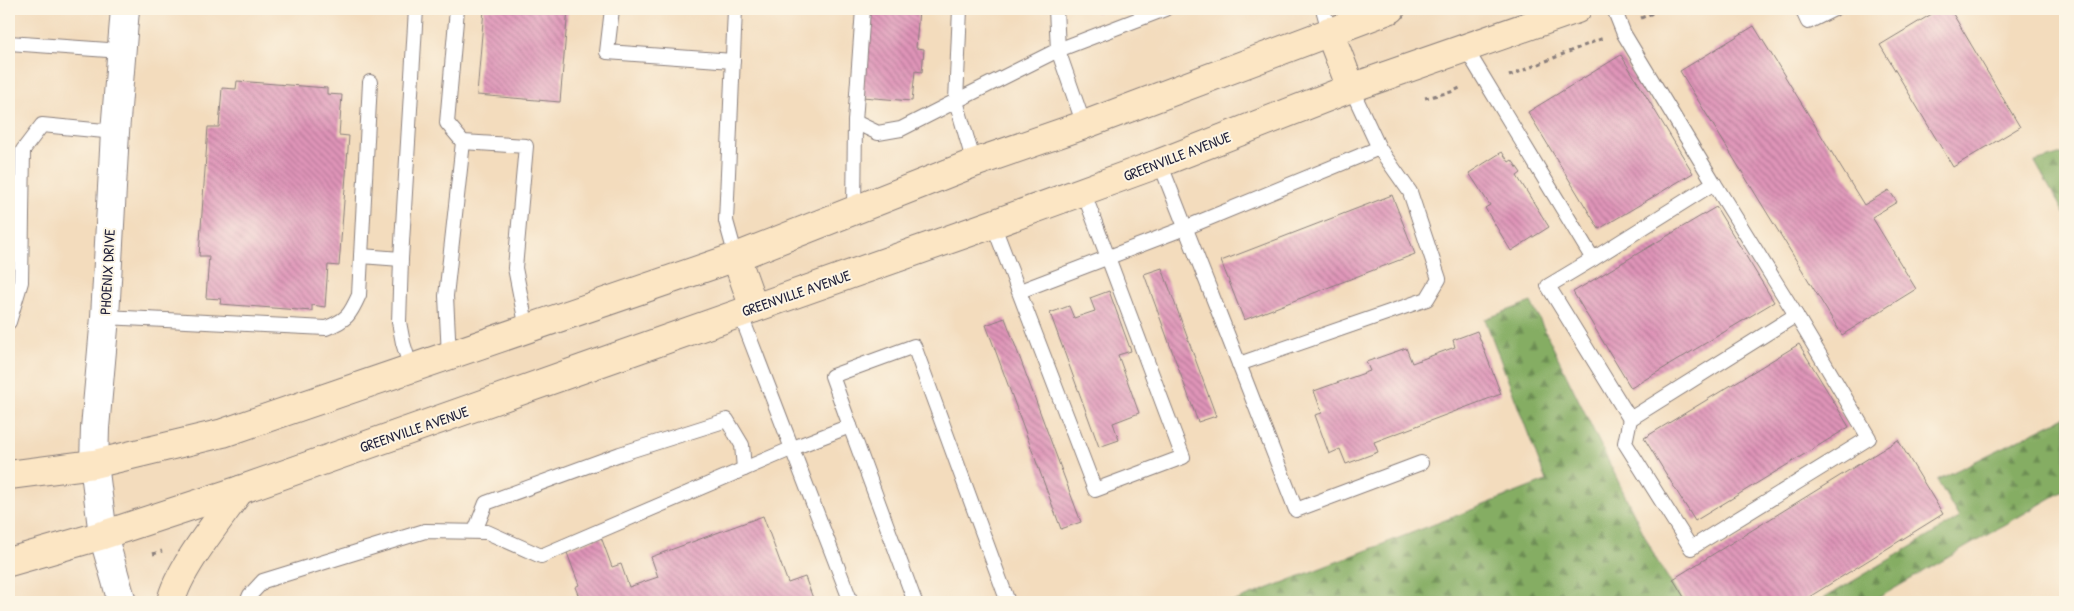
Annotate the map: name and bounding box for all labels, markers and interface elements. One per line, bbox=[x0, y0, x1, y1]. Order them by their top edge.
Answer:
street label: GREENVILLE AVENUE bbox=[1120, 126, 1234, 186]
street label: PHOENIX DRIVE bbox=[94, 228, 120, 315]
street label: GREENVILLE AVENUE bbox=[739, 264, 854, 321]
street label: GREENVILLE AVENUE bbox=[357, 400, 472, 457]

